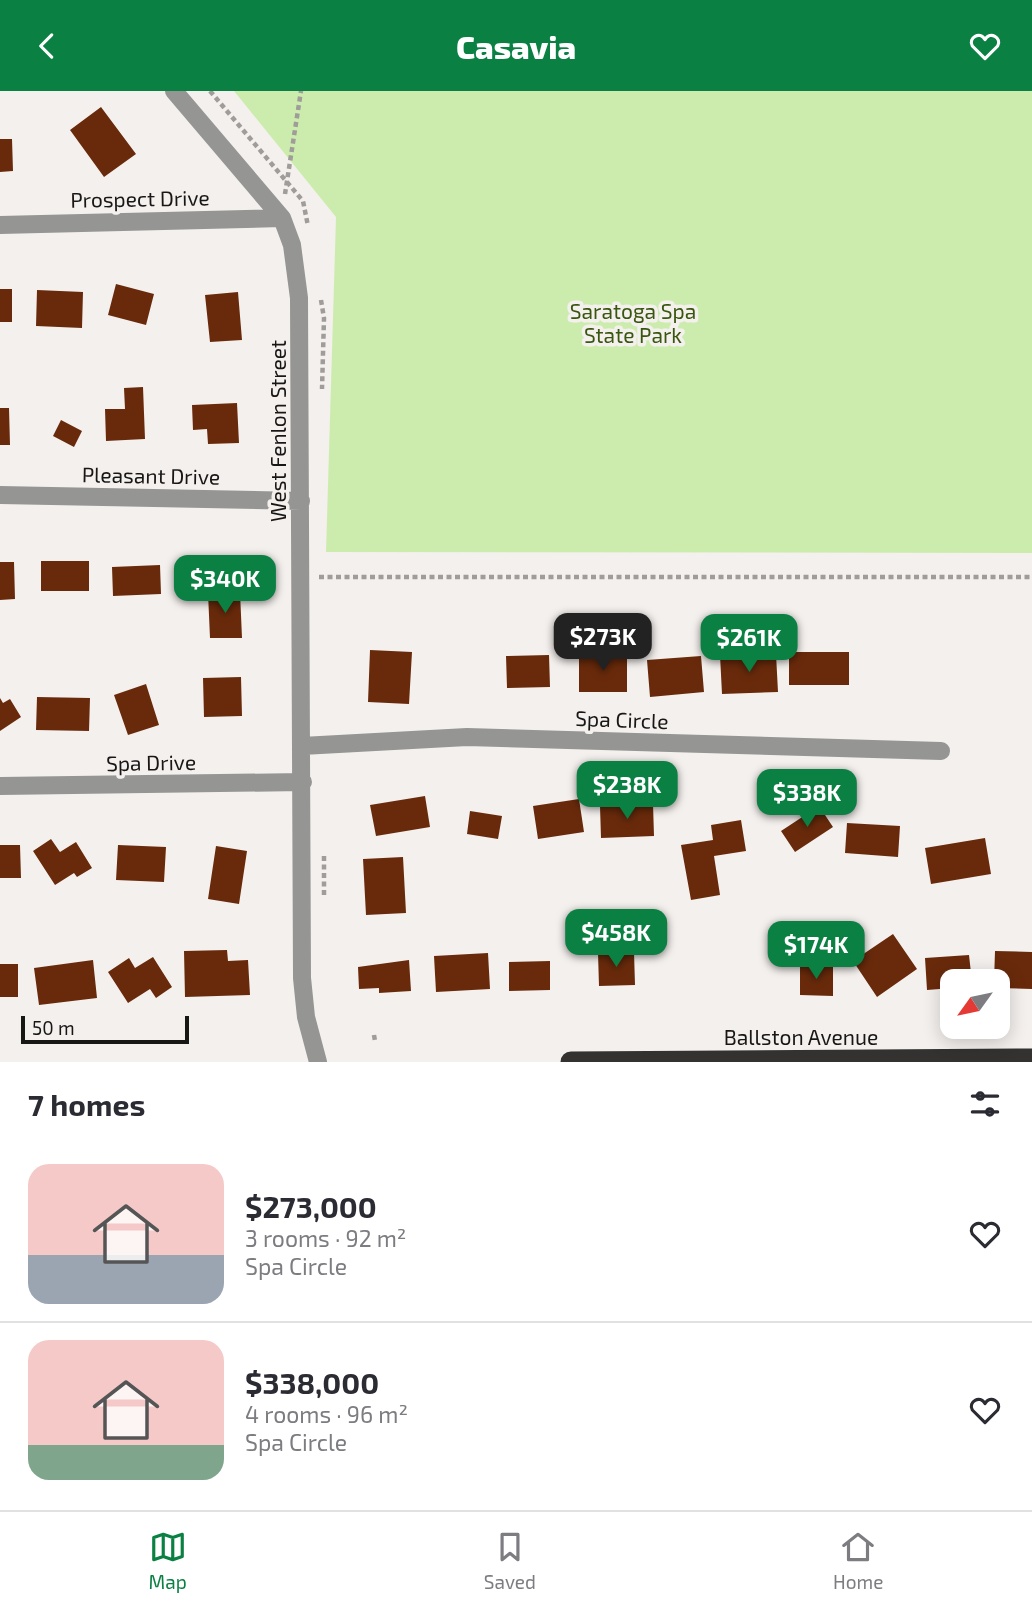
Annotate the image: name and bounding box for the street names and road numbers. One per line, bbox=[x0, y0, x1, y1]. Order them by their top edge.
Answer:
street label: Prospect Drive bbox=[70, 184, 210, 212]
street label: West Fenlon Street bbox=[265, 340, 290, 522]
street label: Pleasant Drive bbox=[82, 461, 220, 489]
street label: Spa Circle bbox=[575, 705, 669, 733]
street label: Spa Drive bbox=[106, 749, 196, 775]
street label: Ballston Avenue bbox=[724, 1024, 878, 1049]

